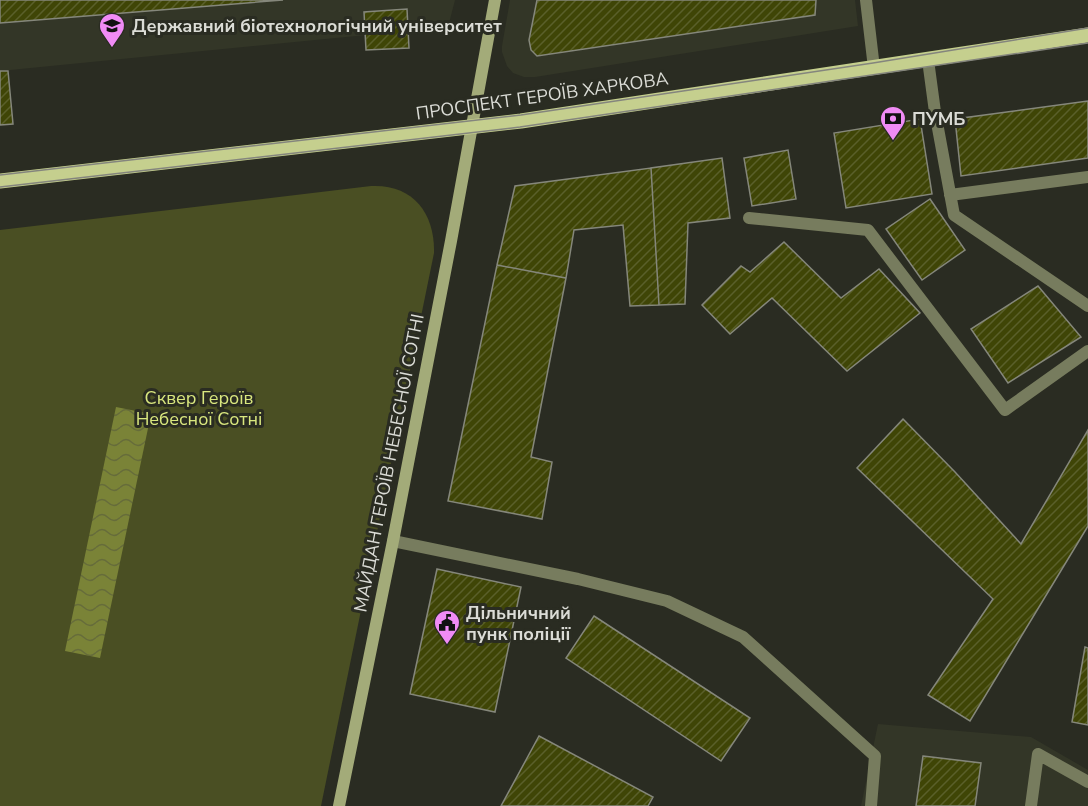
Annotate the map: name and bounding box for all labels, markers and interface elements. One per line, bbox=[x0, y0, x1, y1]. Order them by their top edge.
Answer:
school or university icon: Державний біотехнологічний університет bbox=[97, 11, 127, 49]
place label: Державний біотехнологічний університет bbox=[132, 14, 502, 38]
street label: ПРОСПЕКТ ГЕРОЇВ ХАРКОВА bbox=[414, 66, 670, 126]
bank icon: ПУМБ bbox=[878, 104, 908, 142]
place label: ПУМБ bbox=[912, 107, 965, 131]
street label: МАЙДАН ГЕРОЇВ НЕБЕСНОЇ СОТНІ bbox=[348, 312, 430, 614]
park label: Сквер Героїв Небесної Сотні bbox=[136, 386, 262, 431]
place label: Дільничний пунк поліції bbox=[466, 601, 571, 646]
public building icon: Дільничний пунк поліції bbox=[432, 608, 462, 646]

